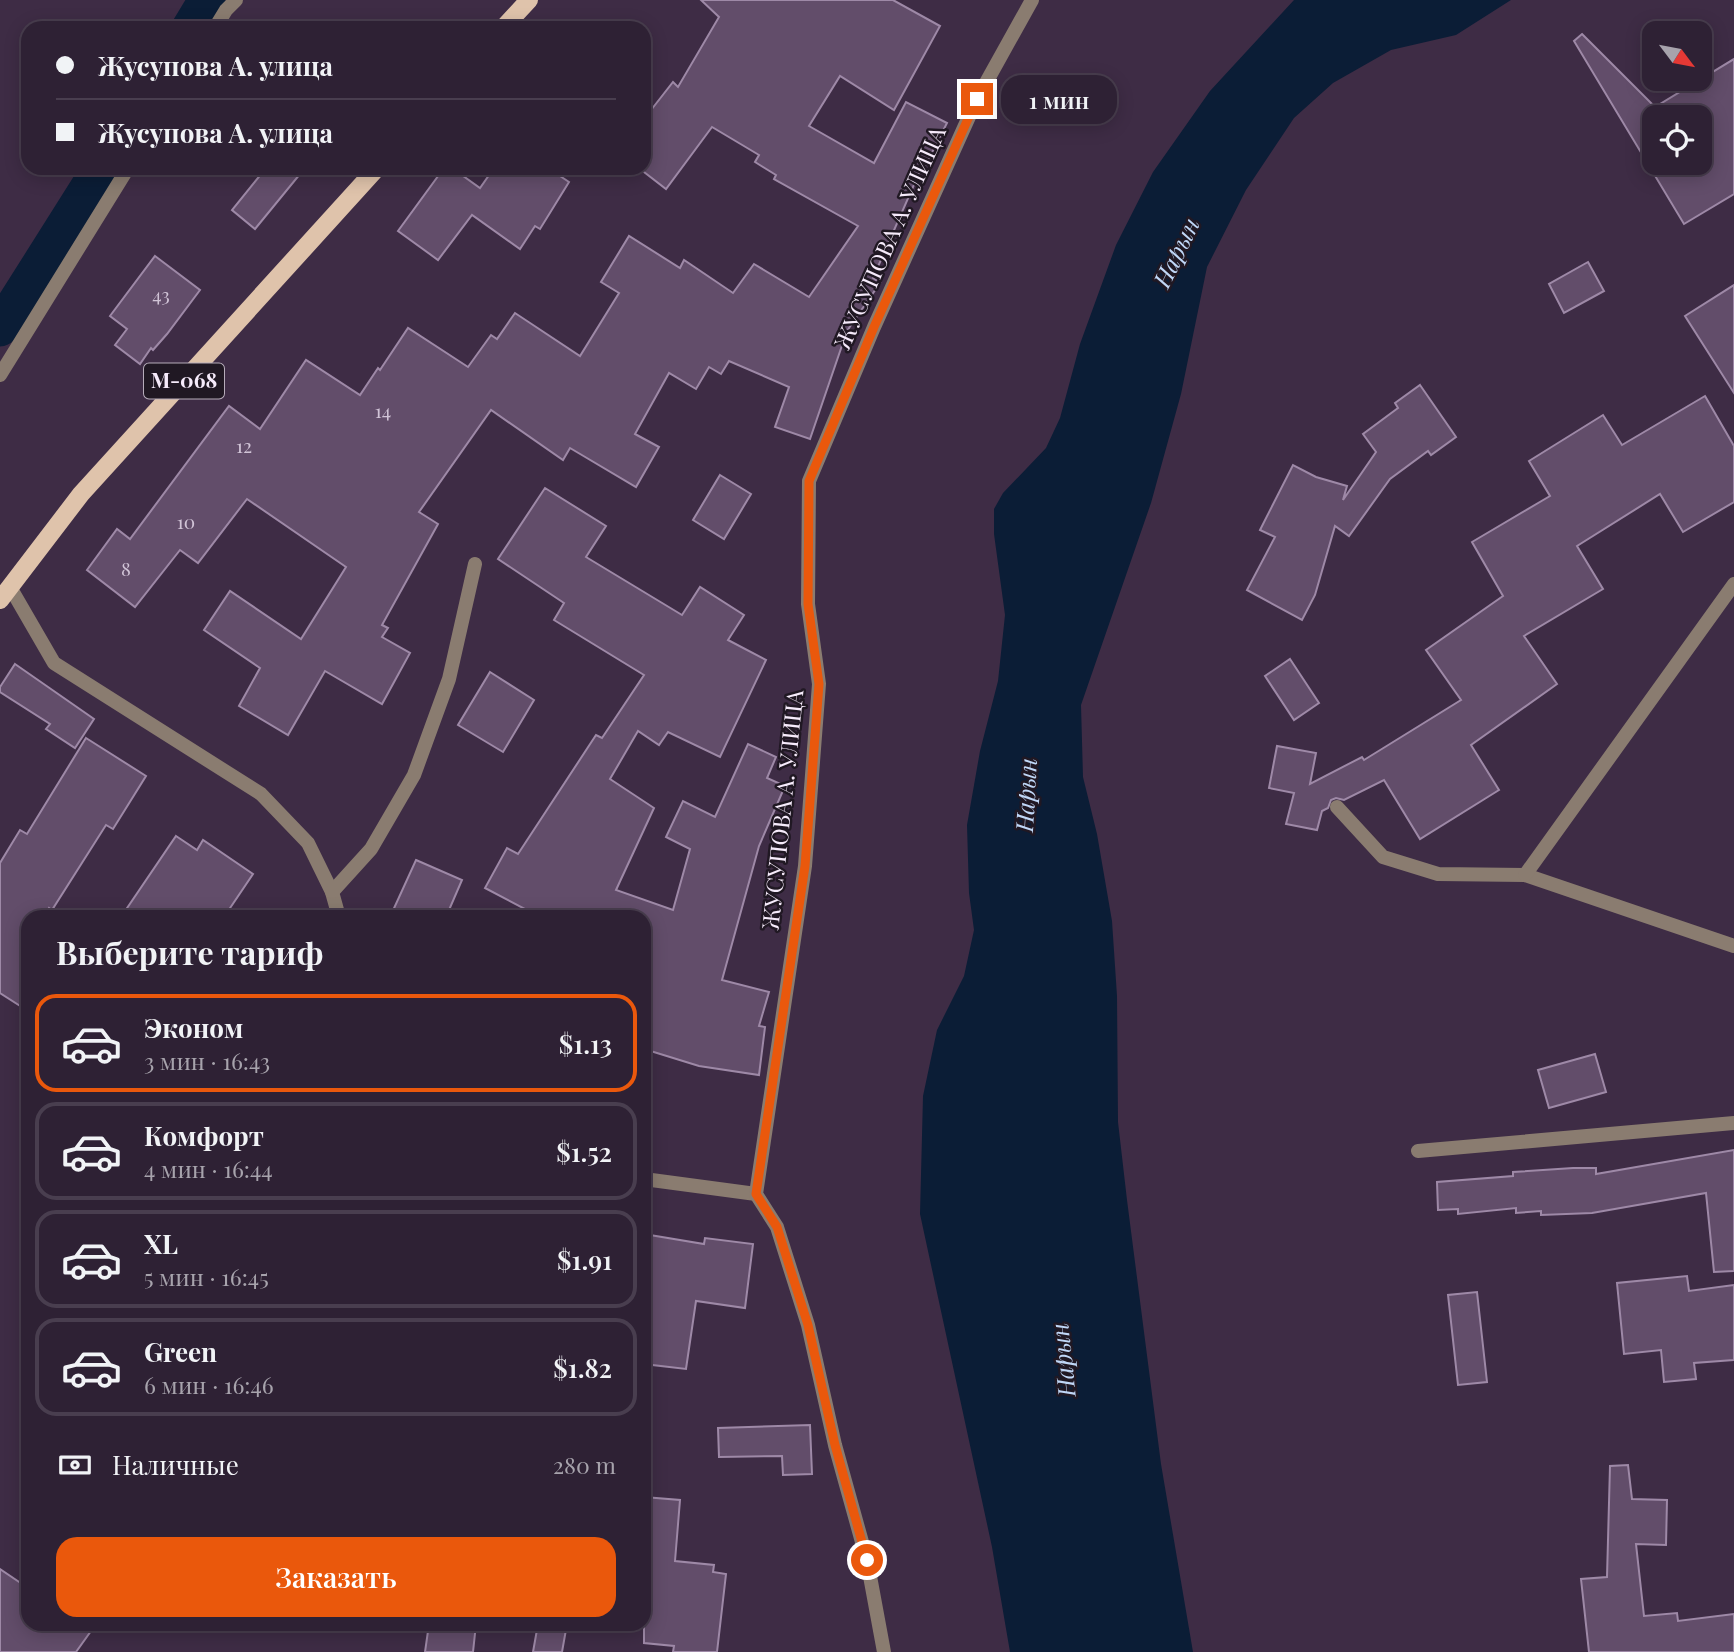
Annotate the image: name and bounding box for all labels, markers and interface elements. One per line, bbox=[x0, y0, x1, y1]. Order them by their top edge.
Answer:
north arrow bbox=[1642, 21, 1712, 91]
map controls bbox=[1642, 21, 1712, 175]
text: Жусупова А. улица bbox=[98, 48, 333, 83]
callout: 1 мин bbox=[1002, 74, 1117, 124]
route end bbox=[961, 83, 993, 115]
text: 1 мин bbox=[1029, 84, 1089, 115]
button: locate bbox=[1642, 105, 1712, 175]
text: Жусупова А. улица bbox=[98, 115, 333, 150]
street label: ЖУСУПОВА А. УЛИЦА bbox=[825, 120, 952, 354]
water label: Нарын bbox=[1144, 212, 1206, 293]
house number: 43 bbox=[152, 281, 170, 307]
road number: М-068 bbox=[144, 364, 224, 398]
house number: 14 bbox=[375, 397, 391, 423]
house number: 12 bbox=[236, 432, 252, 458]
house number: 10 bbox=[177, 508, 195, 534]
house number: 8 bbox=[121, 555, 131, 581]
street label: ЖУСУПОВА А. УЛИЦА bbox=[753, 688, 810, 931]
water label: Нарын bbox=[1007, 757, 1043, 834]
text: Выберите тариф bbox=[56, 930, 323, 973]
text: Эконом bbox=[144, 1010, 243, 1045]
icon: car bbox=[60, 1012, 123, 1075]
text: $1.13 bbox=[559, 1026, 612, 1061]
text: 3 мин · 16:43 bbox=[144, 1045, 270, 1076]
text: Комфорт bbox=[144, 1118, 264, 1153]
icon: car bbox=[60, 1120, 123, 1183]
text: $1.52 bbox=[556, 1134, 612, 1169]
text: 4 мин · 16:44 bbox=[144, 1153, 273, 1184]
text: XL bbox=[144, 1226, 178, 1261]
icon: car bbox=[60, 1228, 123, 1291]
text: $1.91 bbox=[557, 1242, 612, 1277]
text: 5 мин · 16:45 bbox=[144, 1261, 269, 1292]
water label: Нарын bbox=[1042, 1322, 1082, 1400]
text: Green bbox=[144, 1334, 217, 1369]
icon: car bbox=[60, 1336, 123, 1399]
text: $1.82 bbox=[553, 1350, 612, 1385]
text: 6 мин · 16:46 bbox=[144, 1369, 274, 1400]
icon: cash bbox=[56, 1446, 94, 1484]
text: Наличные bbox=[112, 1447, 239, 1482]
text: 280 m bbox=[553, 1449, 616, 1480]
button: Заказать bbox=[56, 1537, 616, 1617]
route start bbox=[851, 1544, 883, 1576]

